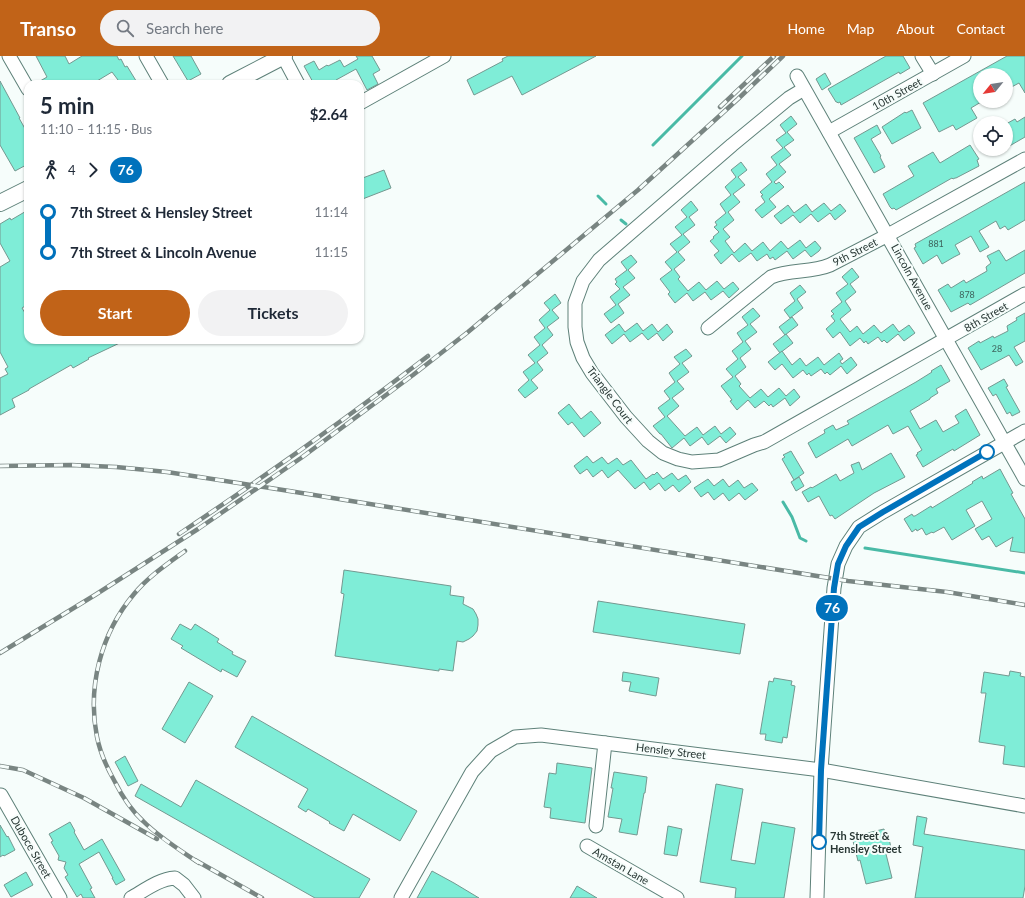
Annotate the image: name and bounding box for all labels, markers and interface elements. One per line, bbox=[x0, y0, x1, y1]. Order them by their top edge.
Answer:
search box bbox=[100, 10, 380, 46]
text: Transo bbox=[20, 17, 76, 40]
icon: search bbox=[114, 17, 136, 39]
text: Search here bbox=[146, 19, 223, 37]
text: Home bbox=[787, 20, 825, 37]
text: Map bbox=[847, 20, 874, 37]
text: About bbox=[896, 20, 934, 37]
text: Contact bbox=[956, 20, 1005, 37]
north arrow bbox=[973, 68, 1013, 108]
map controls bbox=[973, 68, 1013, 156]
street label: 10th Street bbox=[870, 75, 924, 112]
text: 5 min bbox=[40, 92, 95, 119]
text: $2.64 bbox=[310, 105, 348, 123]
button: locate bbox=[973, 116, 1013, 156]
text: 11:10 – 11:15 · Bus bbox=[40, 121, 152, 137]
icon: walk bbox=[40, 159, 62, 181]
icon: forward bbox=[82, 159, 104, 181]
text: 76 bbox=[118, 161, 134, 178]
text: 4 bbox=[68, 162, 76, 178]
text: 7th Street & Hensley Street bbox=[70, 203, 252, 221]
text: 11:14 bbox=[315, 204, 348, 220]
street label: 9th Street bbox=[830, 235, 879, 268]
house number: 881 bbox=[928, 238, 944, 249]
street label: Lincoln Avenue bbox=[889, 241, 936, 312]
text: 7th Street & Lincoln Avenue bbox=[70, 243, 256, 261]
text: 11:15 bbox=[315, 244, 348, 260]
house number: 878 bbox=[959, 289, 975, 300]
button: Start bbox=[40, 290, 190, 336]
button: Tickets bbox=[198, 290, 348, 336]
street label: 8th Street bbox=[962, 299, 1010, 334]
house number: 28 bbox=[992, 343, 1002, 354]
street label: Triangle Court bbox=[585, 364, 636, 426]
unlabelled marker bbox=[979, 444, 995, 460]
line badge: 76 bbox=[814, 595, 850, 621]
text: 76 bbox=[824, 599, 840, 616]
street label: Hensley Street bbox=[635, 740, 707, 761]
street label: Duboce Street bbox=[8, 813, 54, 880]
place label: 7th Street & Hensley Street bbox=[830, 829, 902, 855]
marker: 7th Street & Hensley Street bbox=[811, 834, 827, 850]
street label: Amstan Lane bbox=[591, 844, 652, 887]

